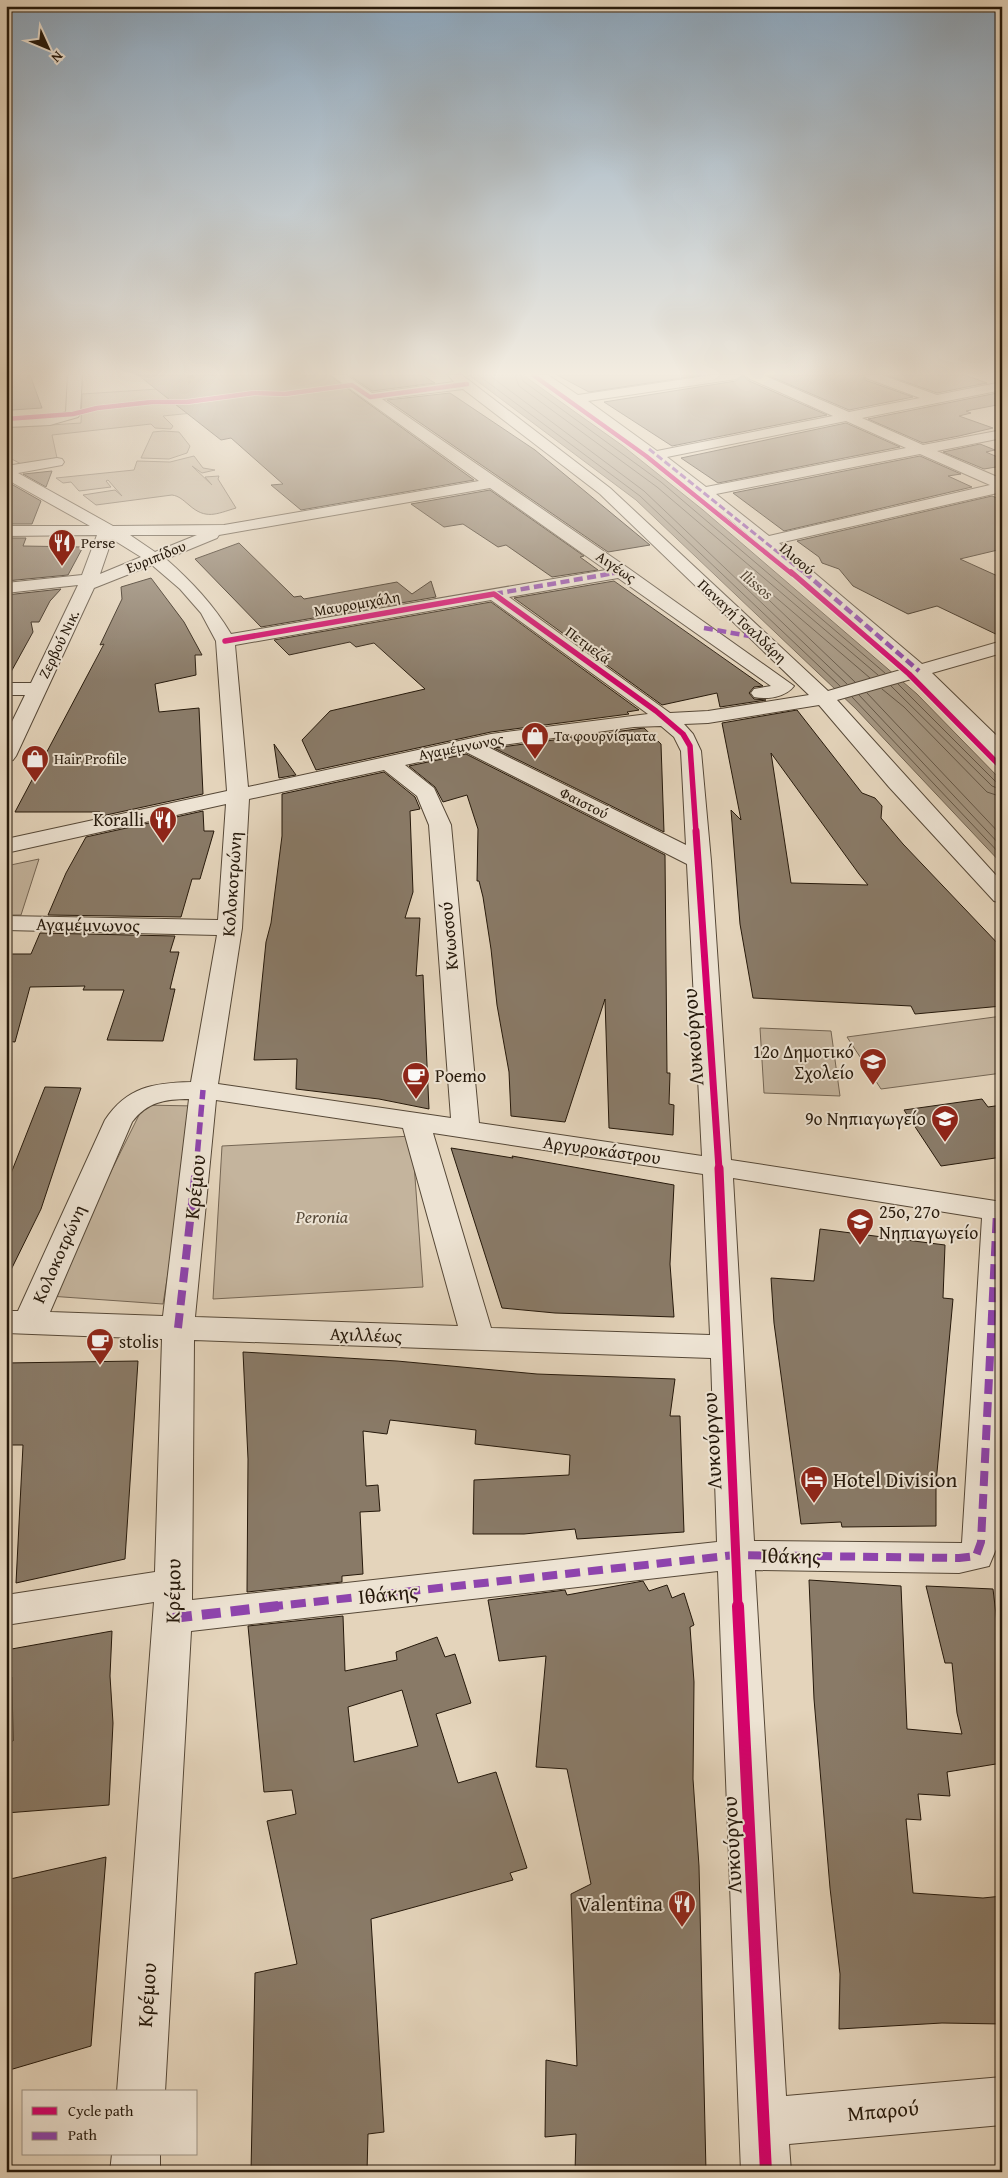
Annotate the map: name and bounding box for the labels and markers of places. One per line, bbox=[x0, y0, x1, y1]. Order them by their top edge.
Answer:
restaurant icon: Perse bbox=[47, 528, 77, 567]
place label: Perse bbox=[81, 532, 115, 553]
shop icon: Τα φουρνίσματα bbox=[520, 721, 550, 760]
place label: Τα φουρνίσματα bbox=[554, 725, 656, 746]
shop icon: Hair Profile bbox=[20, 744, 50, 783]
place label: Hair Profile bbox=[54, 748, 127, 769]
restaurant icon: Koralli bbox=[148, 805, 178, 844]
place label: Koralli bbox=[93, 806, 144, 833]
place label: 12ο Δημοτικό Σχολείο bbox=[753, 1038, 854, 1086]
school or university icon: 12ο Δημοτικό Σχολείο bbox=[858, 1047, 888, 1086]
cafe icon: Poemo bbox=[401, 1061, 431, 1100]
place label: Poemo bbox=[435, 1062, 486, 1089]
school or university icon: 9ο Νηπιαγωγείο bbox=[930, 1104, 960, 1143]
place label: 9ο Νηπιαγωγείο bbox=[805, 1105, 926, 1132]
place label: 25ο, 27ο Νηπιαγωγείο bbox=[879, 1198, 978, 1246]
school or university icon: 25ο, 27ο Νηπιαγωγείο bbox=[845, 1207, 875, 1246]
cafe icon: stolis bbox=[85, 1327, 115, 1366]
place label: stolis bbox=[119, 1328, 159, 1355]
place label: Hotel Division bbox=[833, 1464, 957, 1495]
hotel icon: Hotel Division bbox=[799, 1465, 829, 1504]
place label: Valentina bbox=[578, 1888, 663, 1919]
restaurant icon: Valentina bbox=[667, 1889, 697, 1928]

